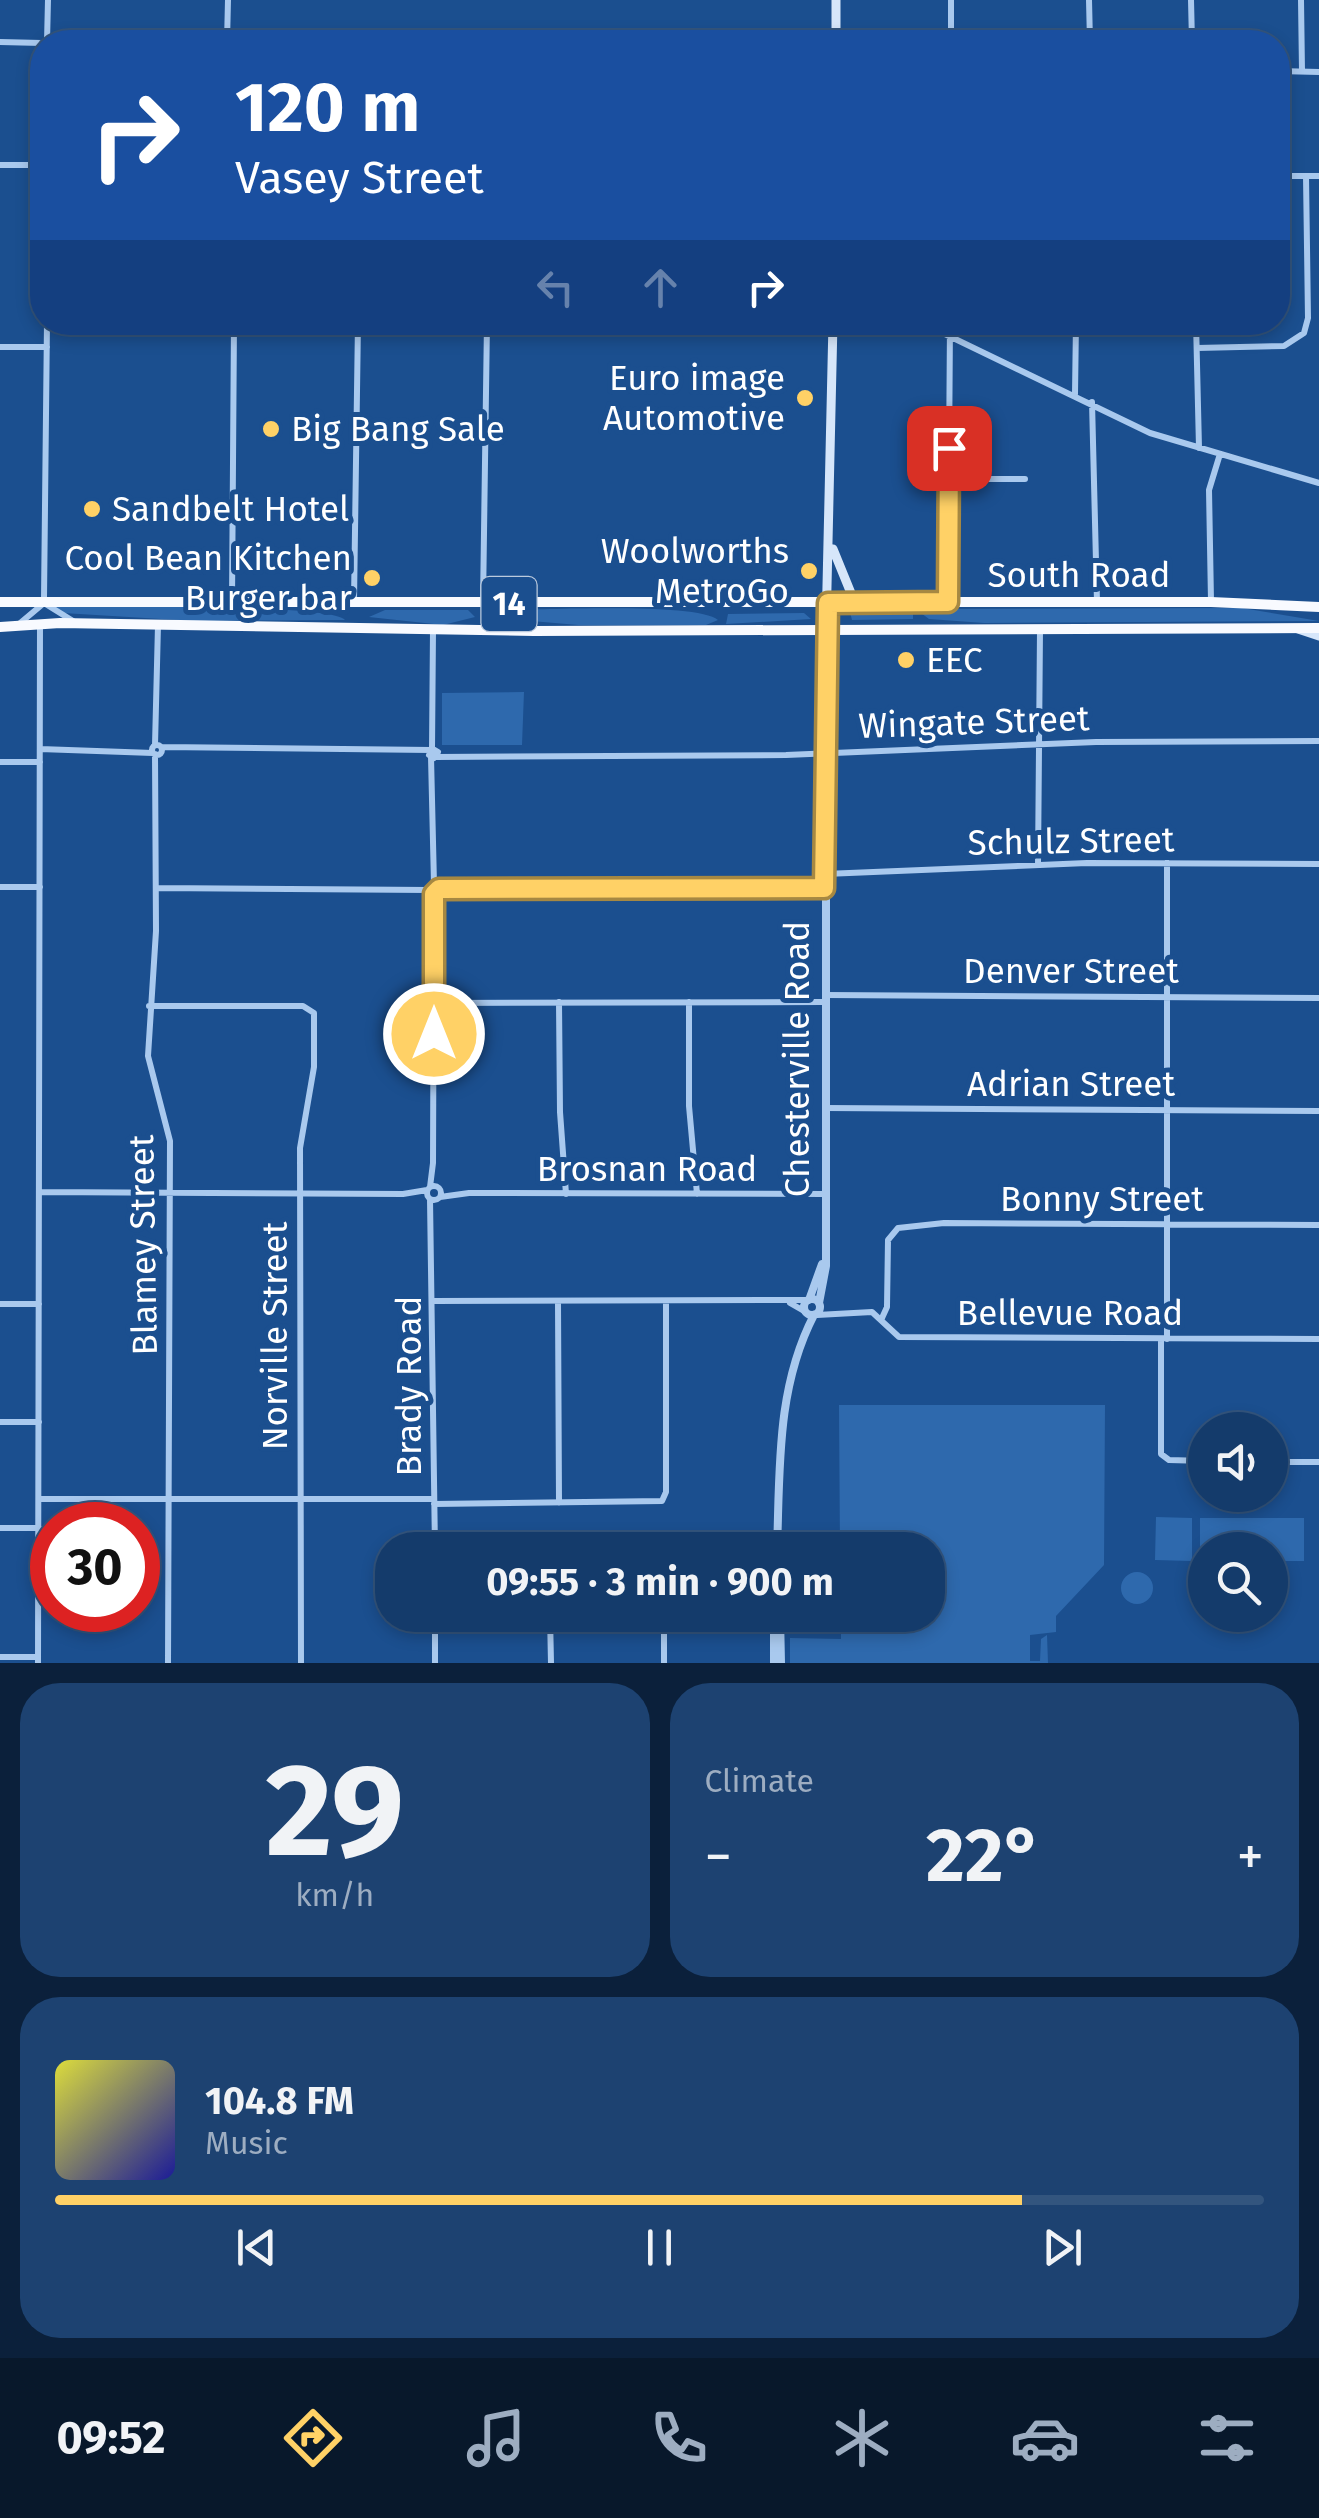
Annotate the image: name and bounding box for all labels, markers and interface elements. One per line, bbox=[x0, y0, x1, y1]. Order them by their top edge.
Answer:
text: 120 m bbox=[235, 66, 420, 150]
icon: right bbox=[70, 70, 200, 200]
text: Vasey Street bbox=[235, 151, 484, 205]
icon: left bbox=[528, 260, 583, 315]
icon: ahead bbox=[633, 260, 688, 315]
icon: right bbox=[738, 260, 793, 315]
place label: Euro image Automotive bbox=[603, 357, 785, 439]
marker: Euro image Automotive bbox=[794, 387, 816, 409]
pin bbox=[907, 406, 992, 491]
place label: Big Bang Sale bbox=[291, 408, 505, 450]
marker: Big Bang Sale bbox=[260, 418, 282, 440]
icon: arrive bbox=[922, 421, 977, 476]
place label: Sandbelt Hotel bbox=[112, 488, 349, 530]
marker: Sandbelt Hotel bbox=[81, 498, 103, 520]
place label: Woolworths MetroGo bbox=[601, 530, 789, 612]
place label: Cool Bean Kitchen Burger bar bbox=[64, 537, 352, 619]
street label: South Road bbox=[987, 554, 1171, 596]
marker: Woolworths MetroGo bbox=[798, 560, 820, 582]
marker: Cool Bean Kitchen Burger bar bbox=[361, 567, 383, 589]
road number: 14 bbox=[482, 577, 536, 631]
place label: EEC bbox=[926, 639, 983, 681]
marker: EEC bbox=[895, 649, 917, 671]
street label: Wingate Street bbox=[858, 697, 1091, 747]
street label: Schulz Street bbox=[967, 818, 1175, 864]
street label: Chesterville Road bbox=[776, 921, 818, 1197]
street label: Denver Street bbox=[963, 950, 1179, 992]
position arrow bbox=[382, 982, 486, 1086]
street label: Adrian Street bbox=[967, 1063, 1175, 1105]
street label: Blamey Street bbox=[120, 1134, 166, 1356]
street label: Brosnan Road bbox=[537, 1148, 757, 1190]
street label: Bonny Street bbox=[1000, 1178, 1204, 1220]
street label: Norville Street bbox=[254, 1221, 296, 1450]
street label: Bellevue Road bbox=[957, 1292, 1183, 1334]
street label: Brady Road bbox=[388, 1296, 430, 1476]
map controls bbox=[1188, 1412, 1288, 1632]
button: sound bbox=[1188, 1412, 1288, 1512]
speed limit sign: 30 bbox=[30, 1502, 160, 1632]
button: search bbox=[1188, 1532, 1288, 1632]
text: 09:55 · 3 min · 900 m bbox=[486, 1559, 834, 1605]
text: 29 bbox=[265, 1733, 404, 1889]
text: Climate bbox=[705, 1762, 814, 1800]
text: 22° bbox=[926, 1811, 1043, 1901]
text: − bbox=[705, 1824, 732, 1890]
text: + bbox=[1237, 1824, 1264, 1890]
text: km/h bbox=[295, 1876, 374, 1914]
text: 104.8 FM bbox=[205, 2078, 354, 2124]
text: Music bbox=[205, 2124, 288, 2162]
icon: previous bbox=[229, 2220, 284, 2275]
icon: pause bbox=[632, 2220, 687, 2275]
icon: next bbox=[1035, 2220, 1090, 2275]
icon: directions bbox=[278, 2403, 348, 2473]
icon: music bbox=[461, 2403, 531, 2473]
icon: phone bbox=[644, 2403, 714, 2473]
icon: climate bbox=[827, 2403, 897, 2473]
icon: car bbox=[1010, 2403, 1080, 2473]
icon: filters bbox=[1192, 2403, 1262, 2473]
text: 09:52 bbox=[56, 2411, 165, 2465]

